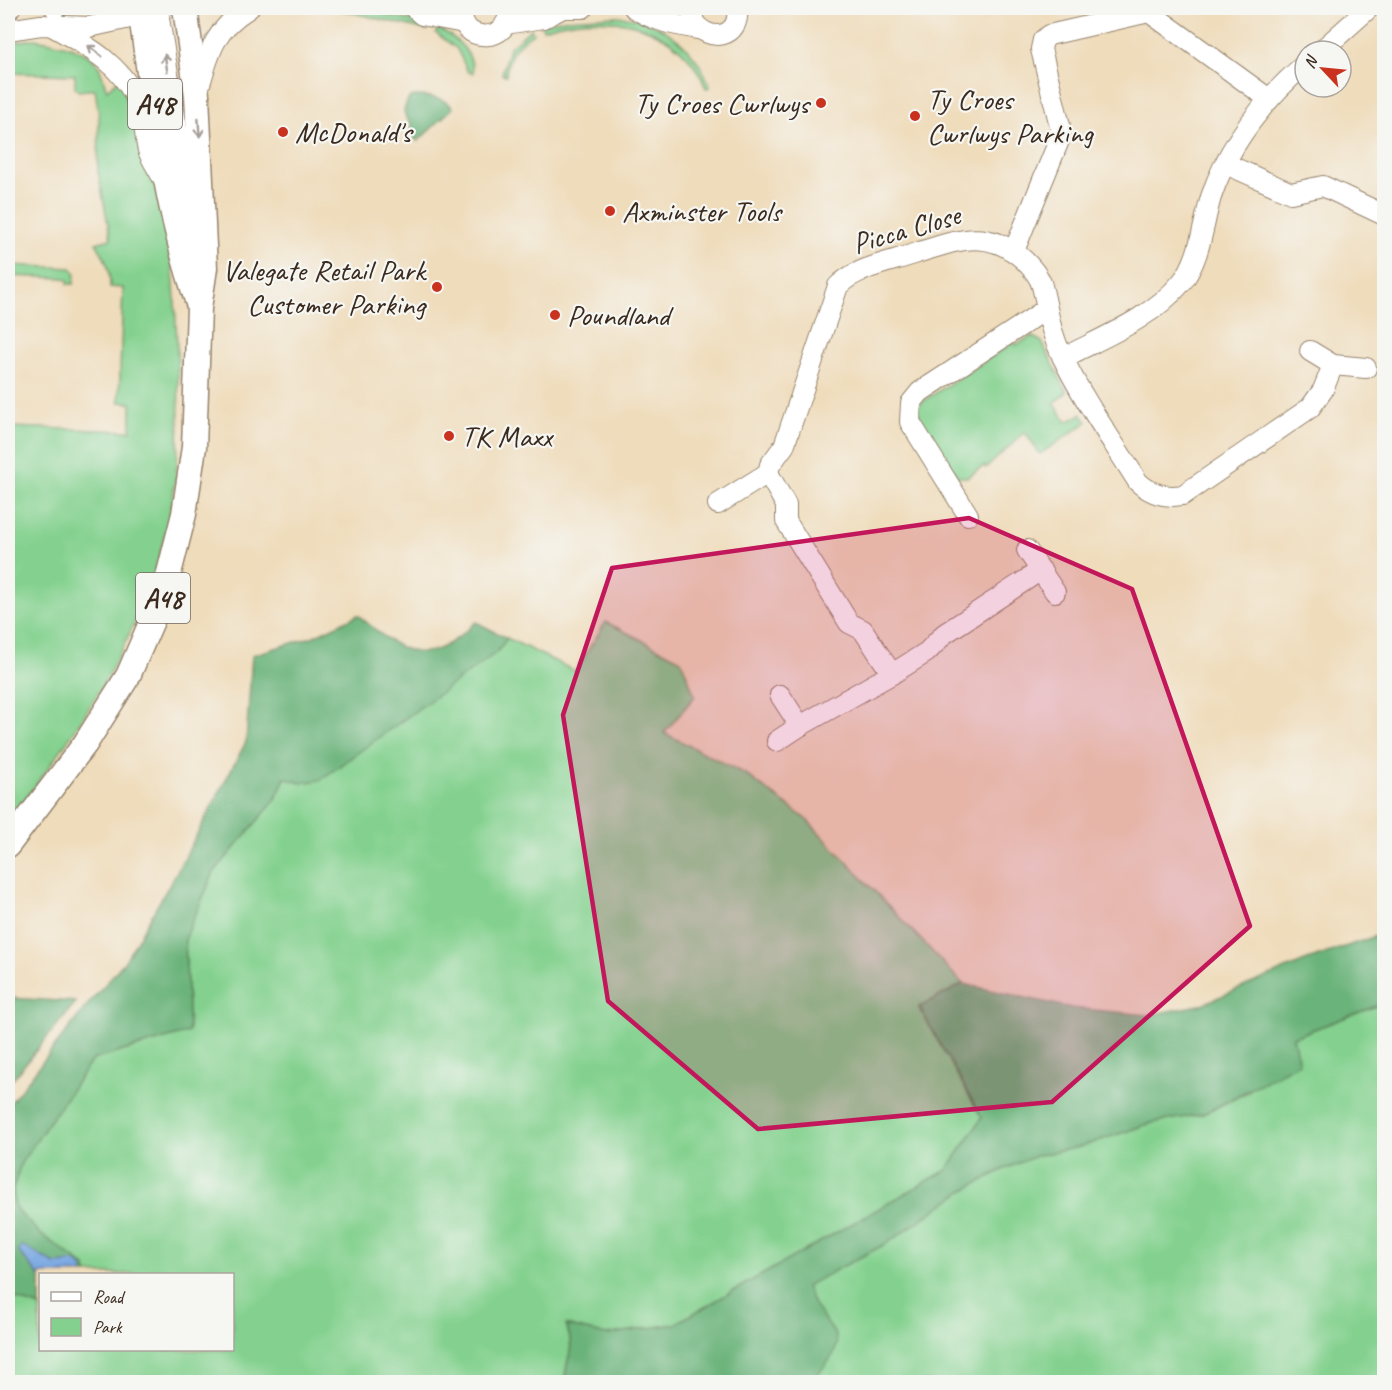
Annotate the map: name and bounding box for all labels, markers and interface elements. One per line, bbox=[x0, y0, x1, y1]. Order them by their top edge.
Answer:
north arrow bbox=[1293, 39, 1353, 99]
one-way arrow bbox=[88, 45, 104, 58]
text: N bbox=[1299, 51, 1323, 72]
one-way arrow bbox=[160, 54, 171, 74]
road number: A48 bbox=[128, 79, 182, 129]
place label: Ty Croes Cwrlwys Parking bbox=[927, 80, 1094, 152]
place label: Ty Croes Cwrlwys bbox=[634, 84, 812, 122]
marker: Ty Croes Cwrlwys bbox=[814, 96, 828, 110]
marker: Ty Croes Cwrlwys Parking bbox=[908, 109, 922, 123]
place label: McDonald's bbox=[295, 113, 414, 151]
one-way arrow bbox=[194, 118, 205, 138]
marker: McDonald's bbox=[276, 125, 290, 139]
place label: Axminster Tools bbox=[622, 192, 784, 230]
street label: Picca Close bbox=[848, 195, 966, 262]
marker: Axminster Tools bbox=[603, 204, 617, 218]
place label: Valegate Retail Park Customer Parking bbox=[222, 251, 427, 323]
marker: Valegate Retail Park Customer Parking bbox=[430, 280, 444, 294]
place label: Poundland bbox=[567, 296, 674, 334]
marker: Poundland bbox=[548, 308, 562, 322]
place label: TK Maxx bbox=[461, 417, 555, 455]
marker: TK Maxx bbox=[442, 429, 456, 443]
road number: A48 bbox=[136, 573, 190, 623]
legend bbox=[39, 1273, 234, 1351]
text: Road bbox=[93, 1286, 126, 1308]
text: Park bbox=[93, 1316, 123, 1338]

